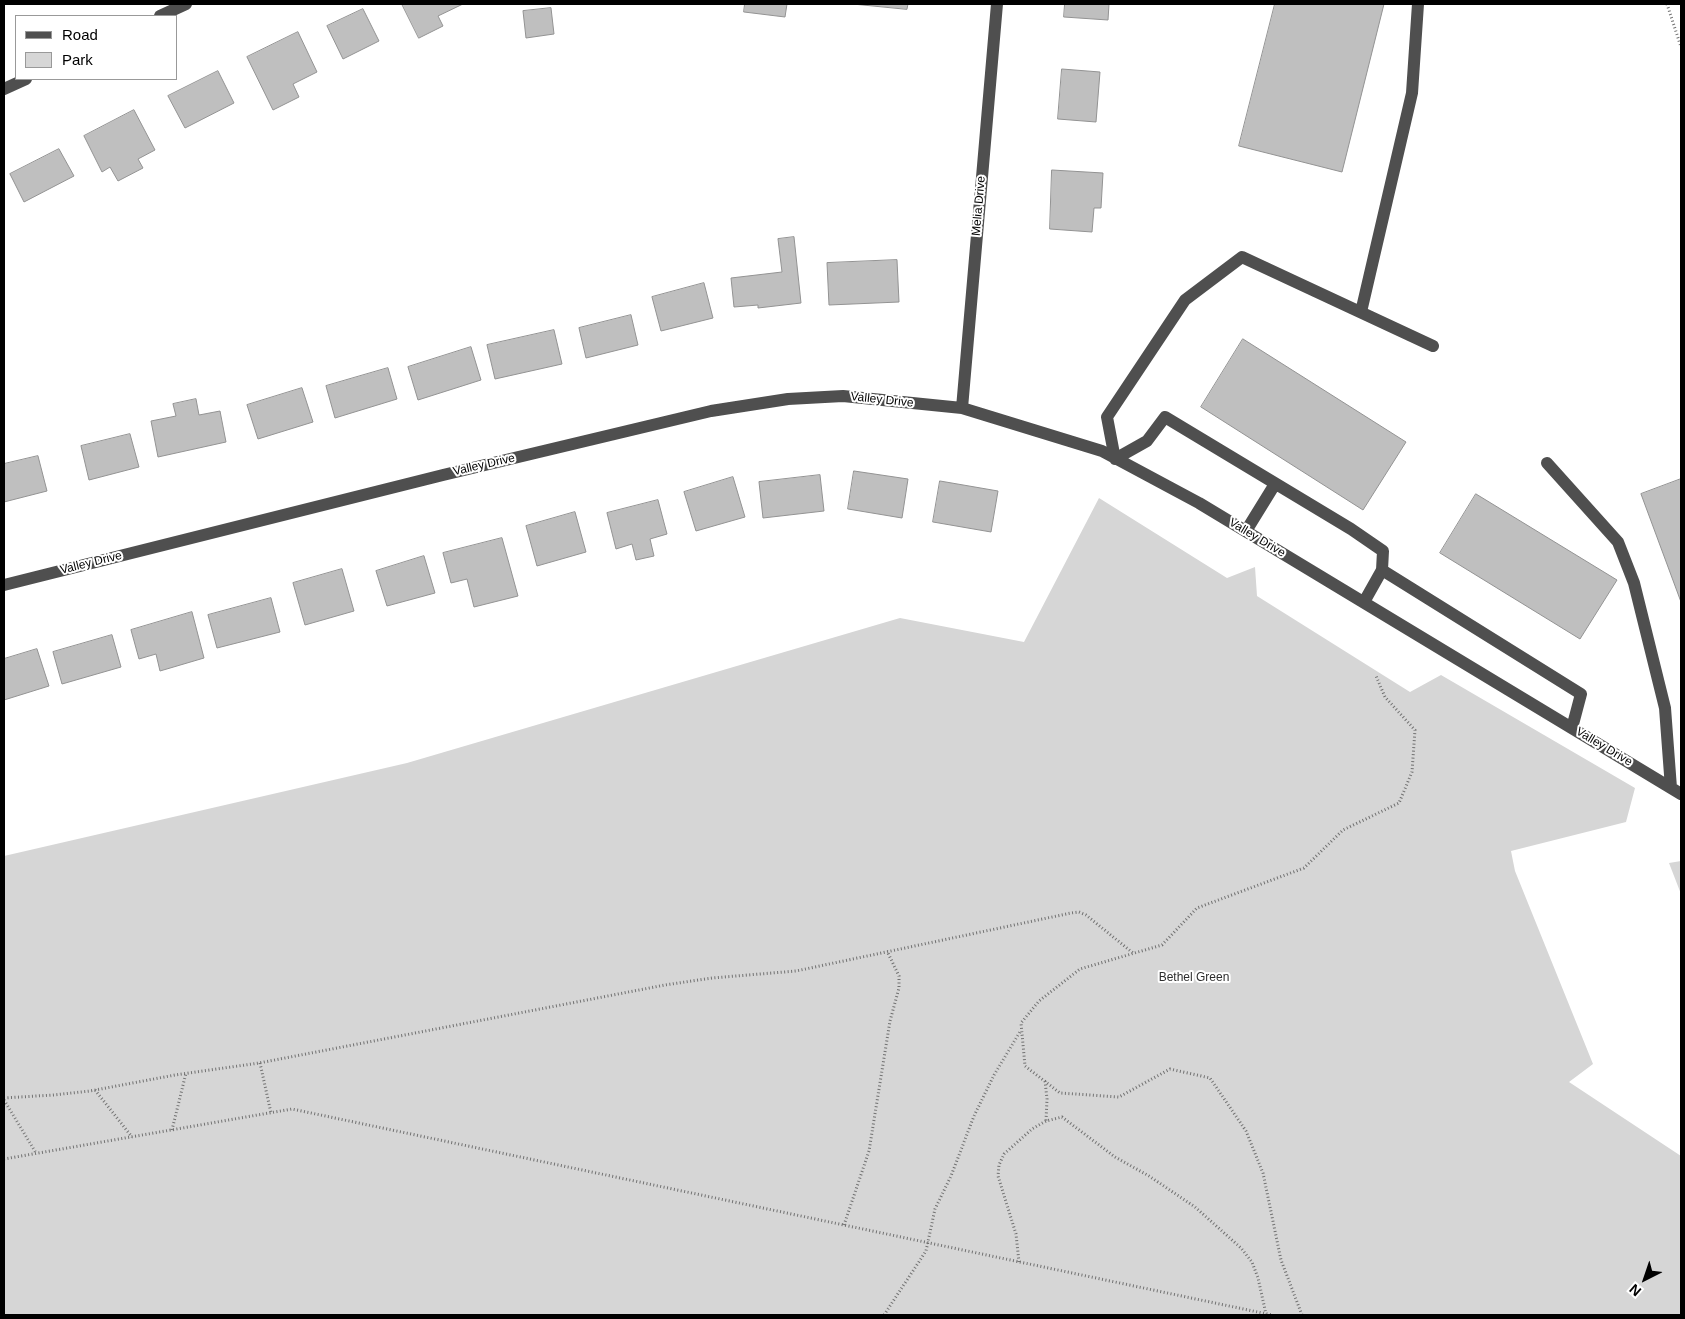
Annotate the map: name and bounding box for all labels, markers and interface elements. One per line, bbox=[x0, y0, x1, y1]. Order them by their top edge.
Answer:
legend bbox=[15, 15, 178, 80]
text: Road bbox=[62, 26, 98, 43]
text: Park bbox=[62, 51, 93, 68]
street label: Melia Drive bbox=[969, 175, 989, 237]
street label: Valley Drive bbox=[850, 390, 914, 410]
street label: Valley Drive bbox=[452, 451, 516, 479]
street label: Valley Drive bbox=[1226, 516, 1288, 560]
street label: Valley Drive bbox=[59, 548, 123, 578]
street label: Valley Drive bbox=[1573, 725, 1635, 769]
park label: Bethel Green bbox=[1159, 971, 1229, 985]
north arrow bbox=[1620, 1254, 1670, 1304]
text: N bbox=[1626, 1281, 1644, 1300]

